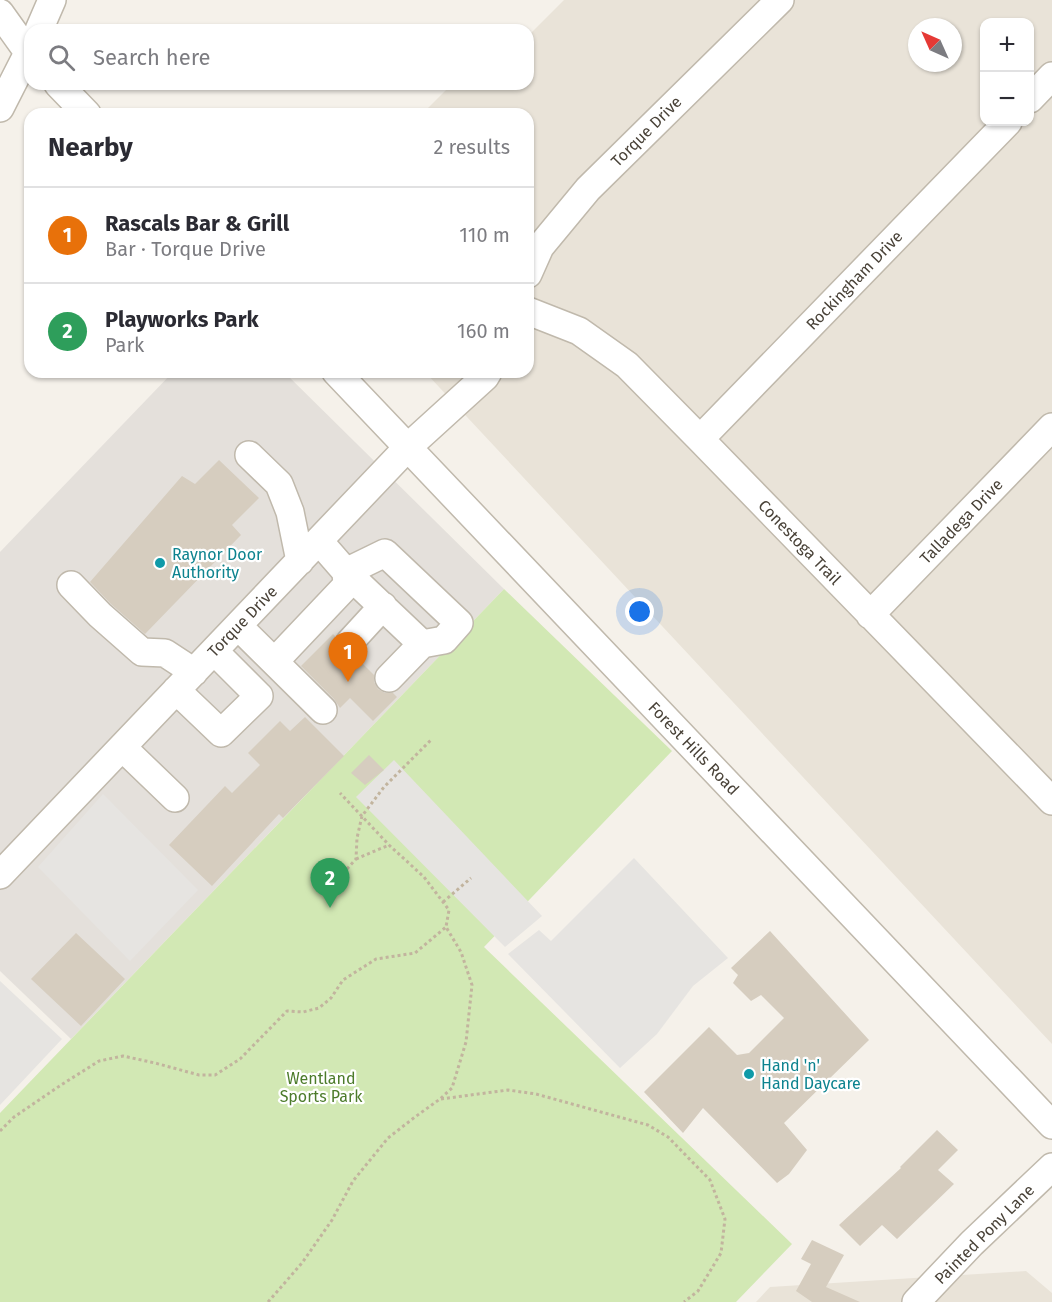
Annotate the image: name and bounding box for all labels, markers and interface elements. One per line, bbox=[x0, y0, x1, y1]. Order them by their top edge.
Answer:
north arrow bbox=[908, 18, 962, 72]
map controls bbox=[980, 18, 1034, 126]
button: + bbox=[980, 18, 1034, 72]
search box bbox=[24, 24, 534, 90]
icon: search bbox=[45, 41, 78, 74]
text: Search here bbox=[93, 44, 211, 71]
button: − bbox=[980, 72, 1034, 126]
street label: Torque Drive bbox=[607, 92, 686, 171]
text: Nearby bbox=[48, 132, 133, 163]
text: 2 results bbox=[433, 135, 510, 159]
text: Rascals Bar & Grill bbox=[105, 210, 289, 237]
text: 1 bbox=[63, 223, 72, 247]
text: 110 m bbox=[459, 223, 510, 247]
street label: Rockingham Drive bbox=[802, 227, 906, 334]
text: Bar · Torque Drive bbox=[105, 237, 266, 261]
text: Playworks Park bbox=[105, 306, 259, 333]
text: 2 bbox=[62, 319, 73, 343]
text: 160 m bbox=[457, 319, 510, 343]
text: Park bbox=[105, 333, 144, 357]
street label: Talladega Drive bbox=[916, 475, 1007, 568]
street label: Conestoga Trail bbox=[754, 496, 845, 589]
place label: Raynor Door Authority bbox=[172, 545, 263, 582]
marker: Raynor Door Authority bbox=[153, 556, 167, 570]
street label: Torque Drive bbox=[204, 582, 281, 661]
your location bbox=[625, 597, 654, 626]
pin: 1 bbox=[328, 632, 368, 682]
street label: Forest Hills Road bbox=[644, 698, 743, 799]
pin: 2 bbox=[310, 858, 350, 908]
place label: Hand 'n' Hand Daycare bbox=[761, 1056, 861, 1093]
marker: Hand 'n' Hand Daycare bbox=[742, 1067, 756, 1081]
park label: Wentland Sports Park bbox=[280, 1069, 363, 1106]
street label: Painted Pony Lane bbox=[931, 1181, 1038, 1288]

